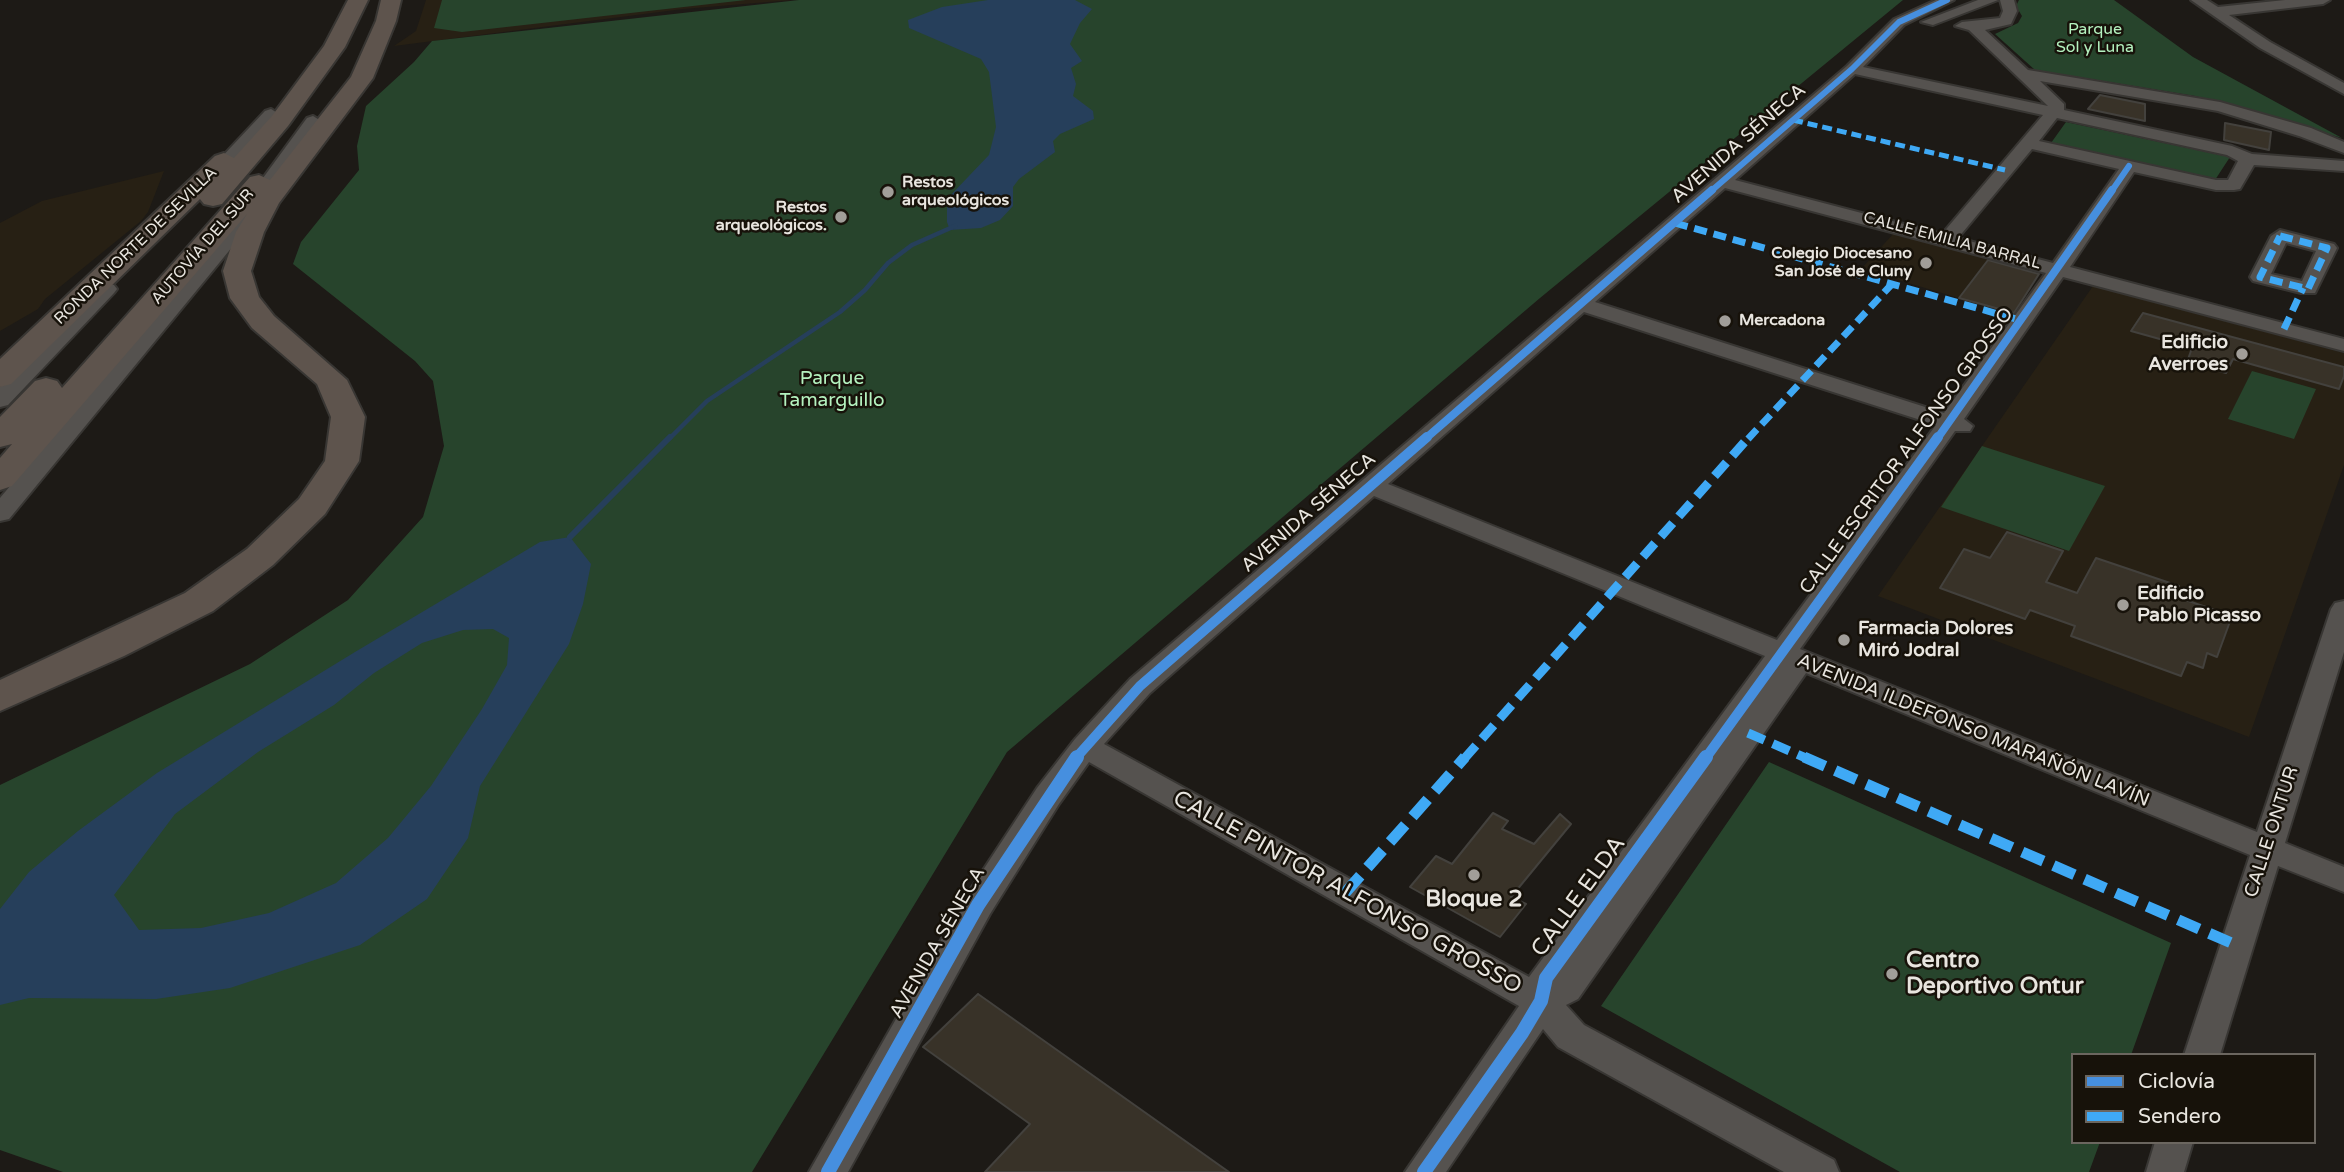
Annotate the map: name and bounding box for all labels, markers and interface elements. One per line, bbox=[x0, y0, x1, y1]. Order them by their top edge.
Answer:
park label: Parque Sol y Luna bbox=[2056, 20, 2134, 58]
street label: AVENIDA SÉNECA bbox=[1667, 79, 1811, 209]
street label: RONDA NORTE DE SEVILLA bbox=[51, 163, 221, 329]
place label: Restos arqueológicos bbox=[902, 173, 1009, 211]
marker: Restos arqueológicos bbox=[880, 184, 896, 200]
street label: AUTOVÍA DEL SUR bbox=[148, 185, 258, 309]
place label: Restos arqueológicos. bbox=[716, 198, 827, 236]
street label: CALLE EMILIA BARRAL bbox=[1861, 208, 2043, 274]
marker: Restos arqueológicos. bbox=[833, 209, 849, 225]
place label: Colegio Diocesano San José de Cluny bbox=[1771, 244, 1912, 282]
marker: Colegio Diocesano San José de Cluny bbox=[1918, 255, 1934, 271]
street label: CALLE ESCRITOR ALFONSO GROSSO bbox=[1795, 303, 2019, 599]
place label: Mercadona bbox=[1739, 311, 1825, 331]
marker: Mercadona bbox=[1717, 313, 1733, 329]
place label: Edificio Averroes bbox=[2148, 332, 2228, 376]
marker: Edificio Averroes bbox=[2234, 346, 2250, 362]
park label: Parque Tamarguillo bbox=[779, 368, 885, 412]
street label: AVENIDA SÉNECA bbox=[1237, 448, 1381, 578]
place label: Edificio Pablo Picasso bbox=[2137, 583, 2261, 627]
marker: Edificio Pablo Picasso bbox=[2115, 597, 2131, 613]
place label: Farmacia Dolores Miró Jodral bbox=[1858, 618, 2013, 662]
marker: Farmacia Dolores Miró Jodral bbox=[1836, 632, 1852, 648]
street label: AVENIDA ILDEFONSO MARAÑÓN LAVÍN bbox=[1794, 650, 2152, 812]
street label: CALLE ONTUR bbox=[2240, 764, 2304, 900]
street label: CALLE PINTOR ALFONSO GROSSO bbox=[1168, 785, 1526, 1001]
street label: CALLE ELDA bbox=[1526, 831, 1632, 963]
street label: AVENIDA SÉNECA bbox=[885, 863, 991, 1023]
marker: Bloque 2 bbox=[1466, 867, 1482, 883]
place label: Bloque 2 bbox=[1425, 886, 1523, 914]
place label: Centro Deportivo Ontur bbox=[1906, 947, 2083, 1001]
marker: Centro Deportivo Ontur bbox=[1884, 966, 1900, 982]
legend bbox=[2071, 1053, 2316, 1144]
text: Ciclovía bbox=[2138, 1069, 2215, 1094]
text: Sendero bbox=[2138, 1104, 2221, 1129]

